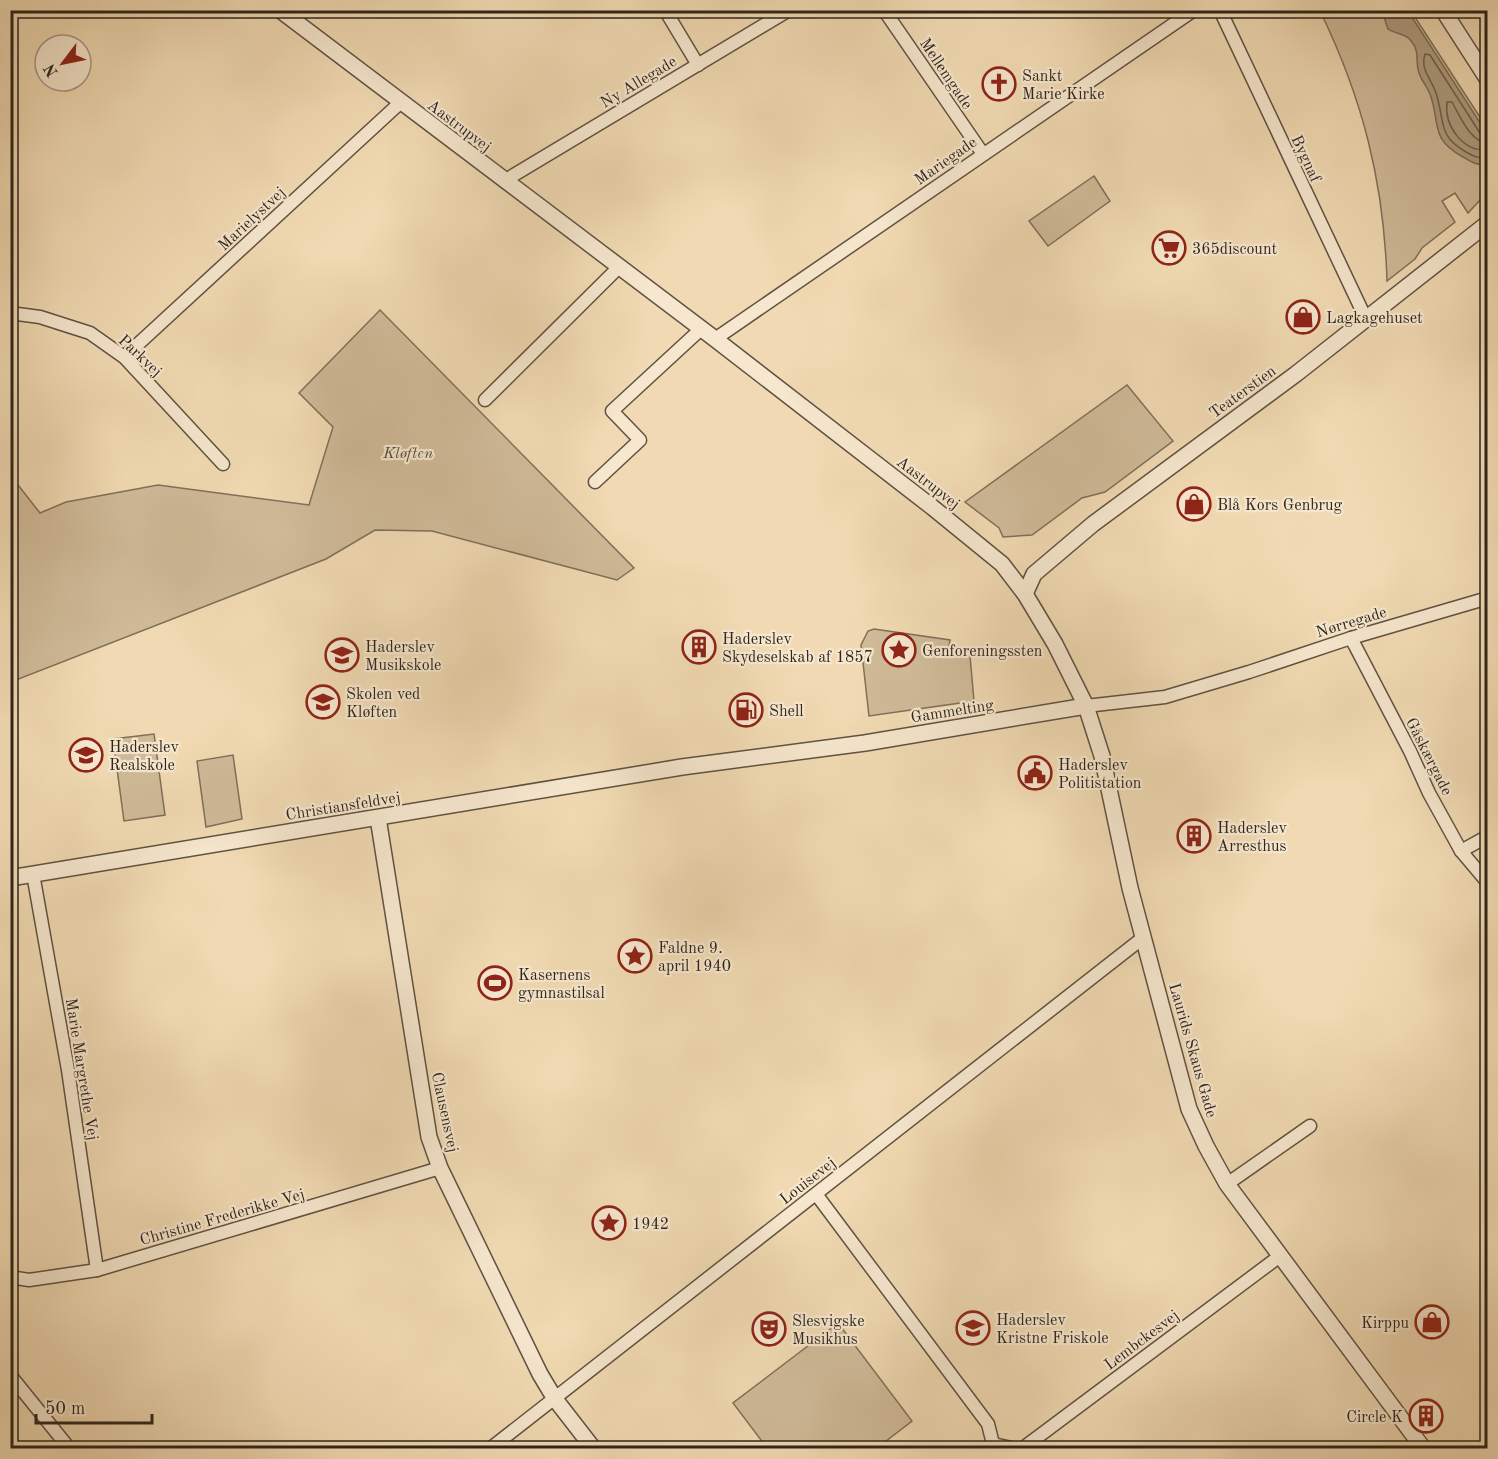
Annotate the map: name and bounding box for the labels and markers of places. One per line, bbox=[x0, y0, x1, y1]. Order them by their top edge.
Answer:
church icon: Sankt Marie Kirke bbox=[981, 66, 1017, 102]
place label: Sankt Marie Kirke bbox=[1022, 69, 1105, 103]
supermarket icon: 365discount bbox=[1151, 230, 1187, 266]
place label: 365discount bbox=[1192, 242, 1278, 258]
shop icon: Lagkagehuset bbox=[1285, 299, 1321, 335]
place label: Lagkagehuset bbox=[1326, 311, 1423, 327]
shop icon: Blå Kors Genbrug bbox=[1176, 486, 1212, 522]
place label: Blå Kors Genbrug bbox=[1217, 498, 1343, 514]
building icon: Haderslev Skydeselskab af 1857 bbox=[681, 629, 717, 665]
place label: Haderslev Skydeselskab af 1857 bbox=[722, 632, 873, 666]
place icon: Genforeningssten bbox=[881, 632, 917, 668]
school or university icon: Haderslev Musikskole bbox=[324, 637, 360, 673]
place label: Haderslev Musikskole bbox=[365, 640, 441, 674]
place label: Genforeningssten bbox=[922, 644, 1043, 660]
school or university icon: Skolen ved Kløften bbox=[305, 684, 341, 720]
place label: Skolen ved Kløften bbox=[346, 687, 420, 721]
fuel station icon: Shell bbox=[728, 692, 764, 728]
place label: Shell bbox=[769, 704, 804, 720]
school or university icon: Haderslev Realskole bbox=[68, 737, 104, 773]
place label: Haderslev Realskole bbox=[109, 740, 179, 774]
public building icon: Haderslev Politistation bbox=[1017, 755, 1053, 791]
place label: Haderslev Politistation bbox=[1058, 758, 1142, 792]
building icon: Haderslev Arresthus bbox=[1176, 818, 1212, 854]
place label: Haderslev Arresthus bbox=[1217, 821, 1287, 855]
place icon: Faldne 9. april 1940 bbox=[617, 938, 653, 974]
place label: Faldne 9. april 1940 bbox=[658, 941, 731, 975]
sports icon: Kasernens gymnastilsal bbox=[477, 965, 513, 1001]
place label: Kasernens gymnastilsal bbox=[518, 968, 605, 1002]
place icon: 1942 bbox=[591, 1205, 627, 1241]
place label: 1942 bbox=[632, 1217, 669, 1233]
shop icon: Kirppu bbox=[1414, 1304, 1450, 1340]
school or university icon: Haderslev Kristne Friskole bbox=[955, 1310, 991, 1346]
theatre icon: Slesvigske Musikhus bbox=[751, 1311, 787, 1347]
place label: Haderslev Kristne Friskole bbox=[996, 1313, 1109, 1347]
place label: Slesvigske Musikhus bbox=[792, 1314, 865, 1348]
place label: Kirppu bbox=[1361, 1316, 1409, 1332]
building icon: Circle K bbox=[1408, 1398, 1444, 1434]
place label: Circle K bbox=[1346, 1410, 1403, 1426]

